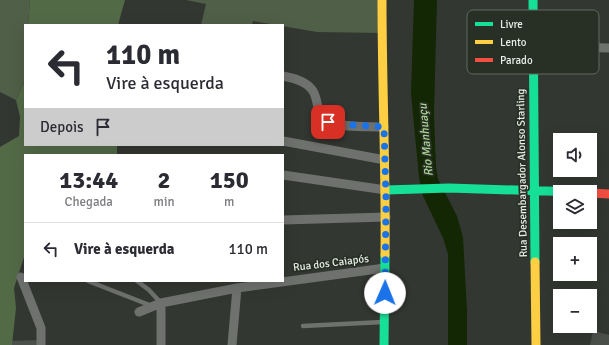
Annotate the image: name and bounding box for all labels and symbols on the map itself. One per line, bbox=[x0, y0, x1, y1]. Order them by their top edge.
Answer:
legend bbox=[467, 10, 599, 74]
text: Livre bbox=[500, 18, 523, 31]
text: Lento bbox=[500, 36, 527, 49]
text: Parado bbox=[500, 54, 533, 67]
street label: Rua Desembargador Alonso Starling bbox=[514, 88, 530, 257]
water label: Rio Manhuaçu bbox=[415, 102, 437, 177]
pin bbox=[311, 105, 345, 139]
street label: Rua dos Caiapós bbox=[292, 252, 370, 274]
position arrow bbox=[364, 272, 406, 314]

